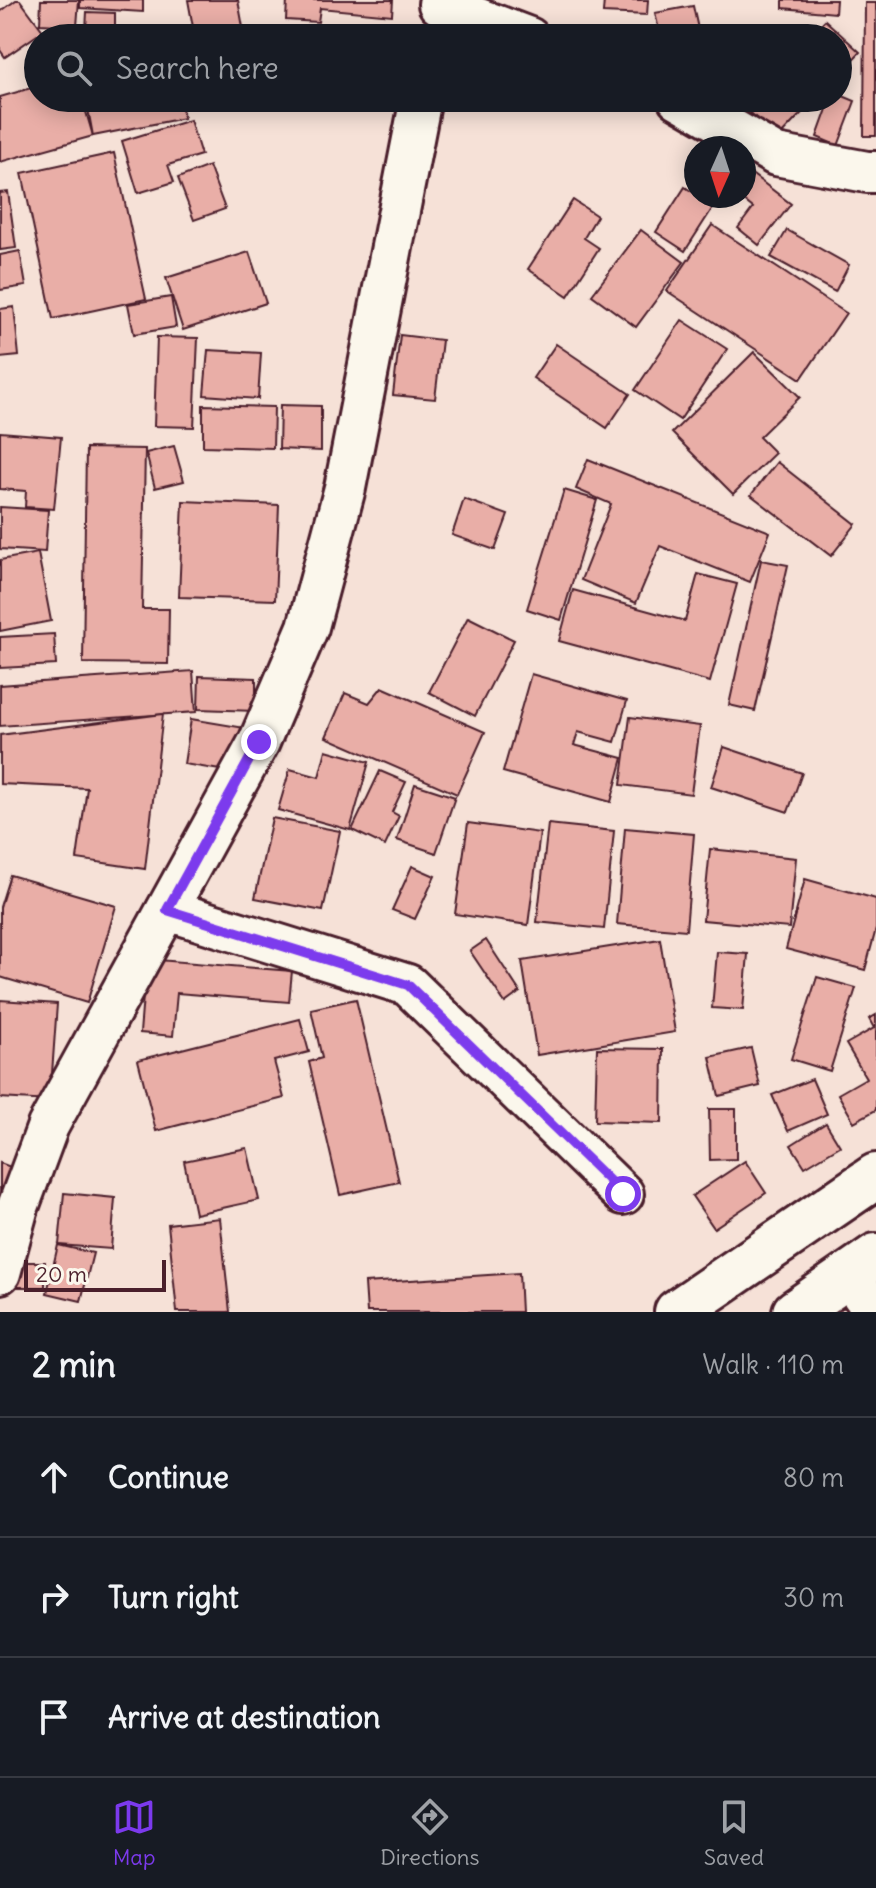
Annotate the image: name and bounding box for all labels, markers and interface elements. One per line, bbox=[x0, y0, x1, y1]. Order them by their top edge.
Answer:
search box bbox=[24, 24, 852, 112]
icon: search bbox=[52, 46, 96, 90]
text: Search here bbox=[116, 49, 279, 87]
north arrow bbox=[684, 136, 756, 208]
route end bbox=[241, 724, 277, 760]
route start bbox=[605, 1176, 641, 1212]
scale bar bbox=[24, 1256, 166, 1292]
text: 20 m bbox=[36, 1260, 87, 1288]
text: 2 min bbox=[32, 1343, 116, 1386]
text: Walk · 110 m bbox=[702, 1348, 844, 1381]
icon: ahead bbox=[32, 1455, 76, 1499]
text: Continue bbox=[108, 1458, 229, 1496]
text: 80 m bbox=[783, 1461, 844, 1494]
icon: right bbox=[32, 1575, 76, 1619]
text: Turn right bbox=[108, 1578, 239, 1616]
text: 30 m bbox=[783, 1581, 844, 1614]
icon: arrive bbox=[32, 1695, 76, 1739]
text: Arrive at destination bbox=[108, 1698, 380, 1736]
tab: Map bbox=[112, 1795, 156, 1871]
tab: Directions bbox=[380, 1795, 480, 1871]
tab: Saved bbox=[704, 1795, 764, 1871]

